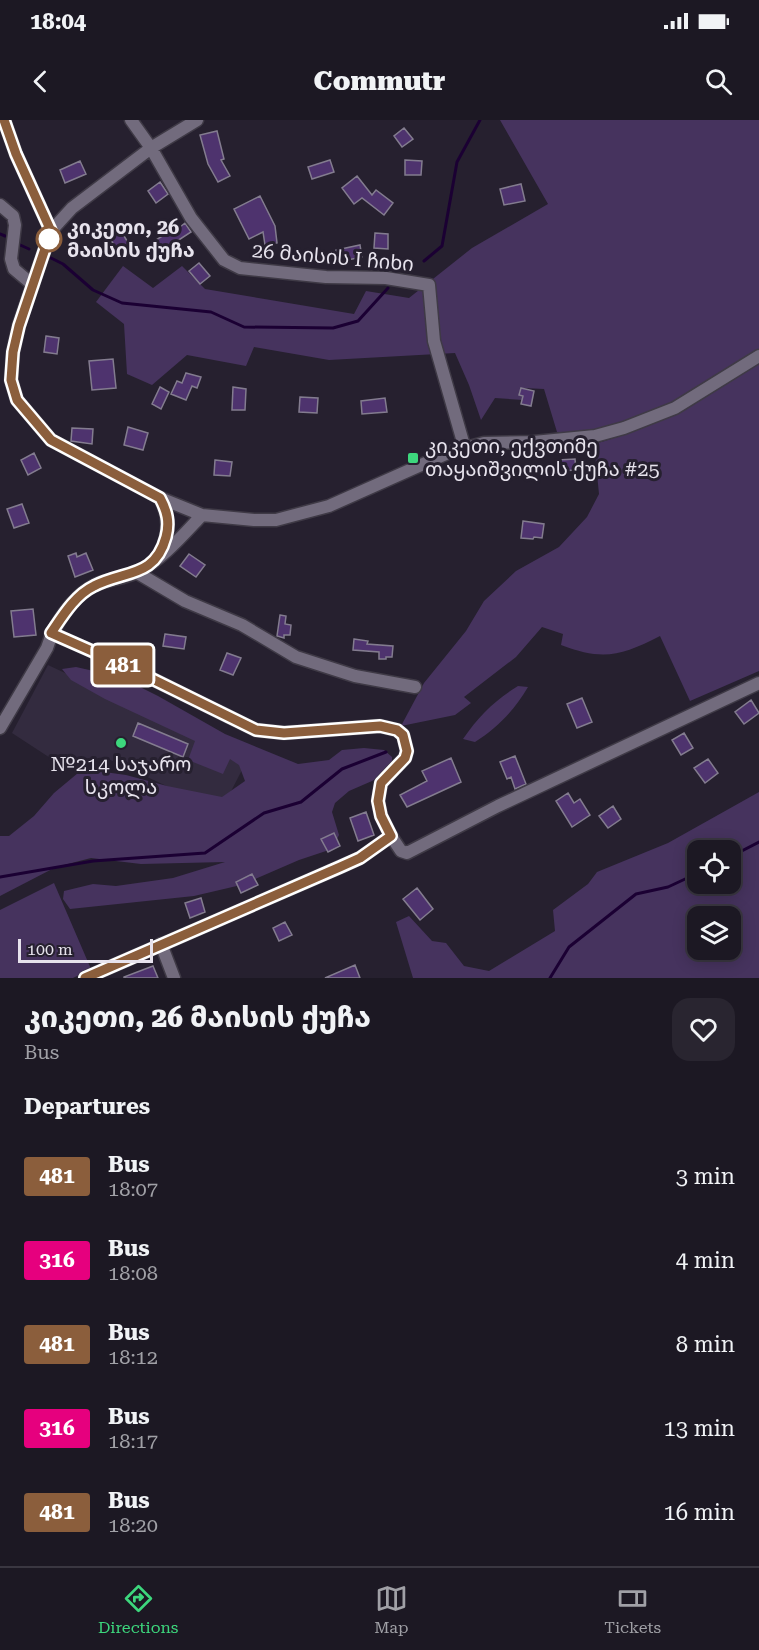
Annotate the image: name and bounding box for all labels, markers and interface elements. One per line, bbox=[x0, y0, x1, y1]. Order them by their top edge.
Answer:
text: 18:04 bbox=[30, 9, 86, 34]
icon: back bbox=[24, 65, 57, 98]
text: Commutr bbox=[314, 65, 445, 97]
icon: search bbox=[702, 65, 735, 98]
place label: კიკეთი, 26 მაისის ქუჩა bbox=[67, 215, 195, 262]
marker: კიკეთი, 26 მაისის ქუჩა bbox=[36, 226, 62, 252]
street label: 26 მაისის I ჩიხი bbox=[251, 238, 415, 276]
place label: კიკეთი, ექვთიმე თაყაიშვილის ქუჩა #25 bbox=[425, 434, 660, 482]
marker: კიკეთი, ექვთიმე თაყაიშვილის ქუჩა #25 bbox=[406, 451, 420, 465]
line badge: 481 bbox=[88, 646, 158, 684]
text: 481 bbox=[105, 653, 141, 677]
marker: №214 საჯარო სკოლა bbox=[114, 736, 128, 750]
place label: №214 საჯარო სკოლა bbox=[51, 752, 191, 800]
map controls bbox=[687, 840, 741, 960]
button: locate bbox=[687, 840, 741, 894]
button: layers bbox=[687, 906, 741, 960]
scale bar bbox=[18, 936, 153, 964]
text: 100 m bbox=[27, 940, 73, 959]
button: heart bbox=[672, 998, 735, 1061]
text: კიკეთი, 26 მაისის ქუჩა bbox=[24, 1001, 371, 1034]
text: Bus bbox=[24, 1040, 59, 1064]
text: Departures bbox=[24, 1094, 150, 1119]
text: Bus bbox=[108, 1152, 150, 1177]
text: 481 bbox=[39, 1164, 75, 1188]
text: 3 min bbox=[676, 1164, 735, 1189]
text: 18:07 bbox=[108, 1177, 158, 1201]
text: Bus bbox=[108, 1236, 150, 1261]
text: 316 bbox=[39, 1248, 75, 1272]
text: 4 min bbox=[676, 1248, 735, 1273]
text: 18:08 bbox=[108, 1261, 158, 1285]
text: Bus bbox=[108, 1320, 150, 1345]
text: 481 bbox=[39, 1332, 75, 1356]
text: 8 min bbox=[676, 1332, 735, 1357]
text: 18:12 bbox=[108, 1345, 158, 1369]
text: Bus bbox=[108, 1404, 150, 1429]
text: 316 bbox=[39, 1416, 75, 1440]
text: 13 min bbox=[664, 1416, 735, 1441]
text: 18:17 bbox=[108, 1429, 158, 1453]
text: Bus bbox=[108, 1488, 150, 1513]
text: 481 bbox=[39, 1500, 75, 1524]
text: 16 min bbox=[664, 1500, 735, 1525]
text: 18:20 bbox=[108, 1513, 158, 1537]
tab: Directions bbox=[98, 1582, 178, 1637]
tab: Map bbox=[374, 1582, 408, 1637]
tab: Tickets bbox=[604, 1582, 661, 1637]

